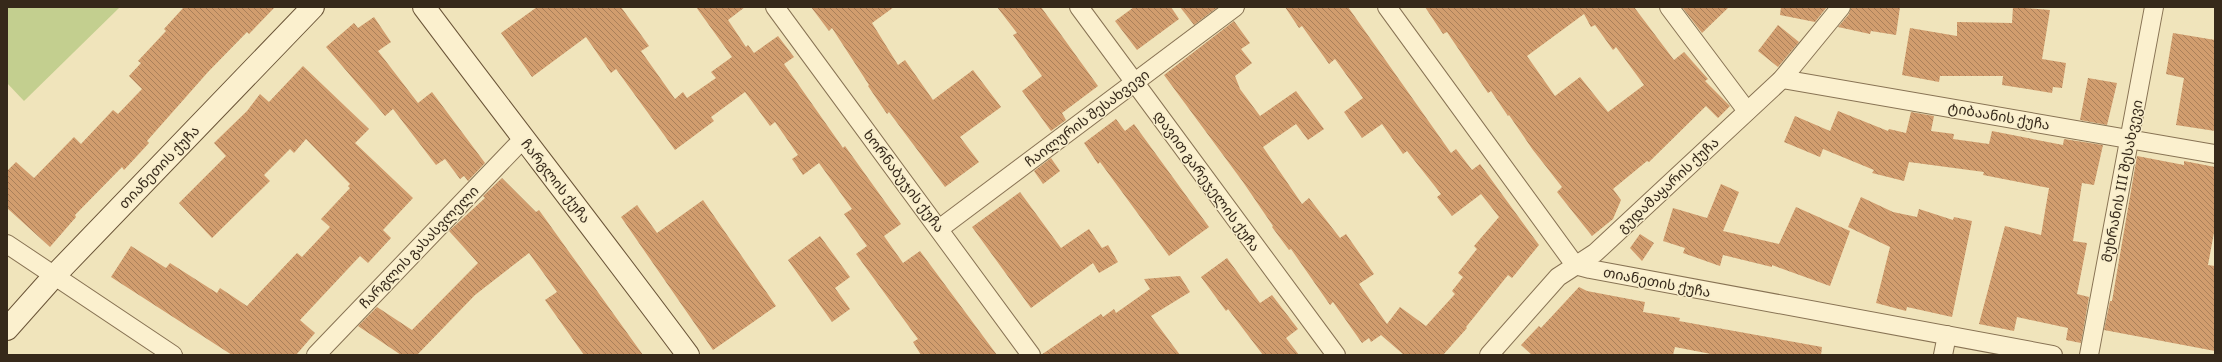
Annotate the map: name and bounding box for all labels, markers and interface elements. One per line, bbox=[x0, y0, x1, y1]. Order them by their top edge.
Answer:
street label: ჩაილურის შესახვევი bbox=[1020, 64, 1153, 171]
street label: ტიბაანის ქუჩა bbox=[1947, 96, 2052, 134]
street label: მუხრანის III შესახვევი bbox=[2095, 98, 2147, 264]
street label: დავით გარეჯელის ქუჩა bbox=[1150, 106, 1266, 255]
street label: თიანეთის ქუჩა bbox=[113, 120, 203, 212]
street label: ხორნაბუჯის ქუჩა bbox=[860, 125, 950, 236]
street label: გუდამაყარის ქუჩა bbox=[1612, 132, 1722, 237]
street label: ჩარგლის ქუჩა bbox=[517, 134, 596, 227]
street label: ჩარგლის გასასვლელი bbox=[354, 180, 483, 312]
street label: თიანეთის ქუჩა bbox=[1602, 261, 1713, 301]

